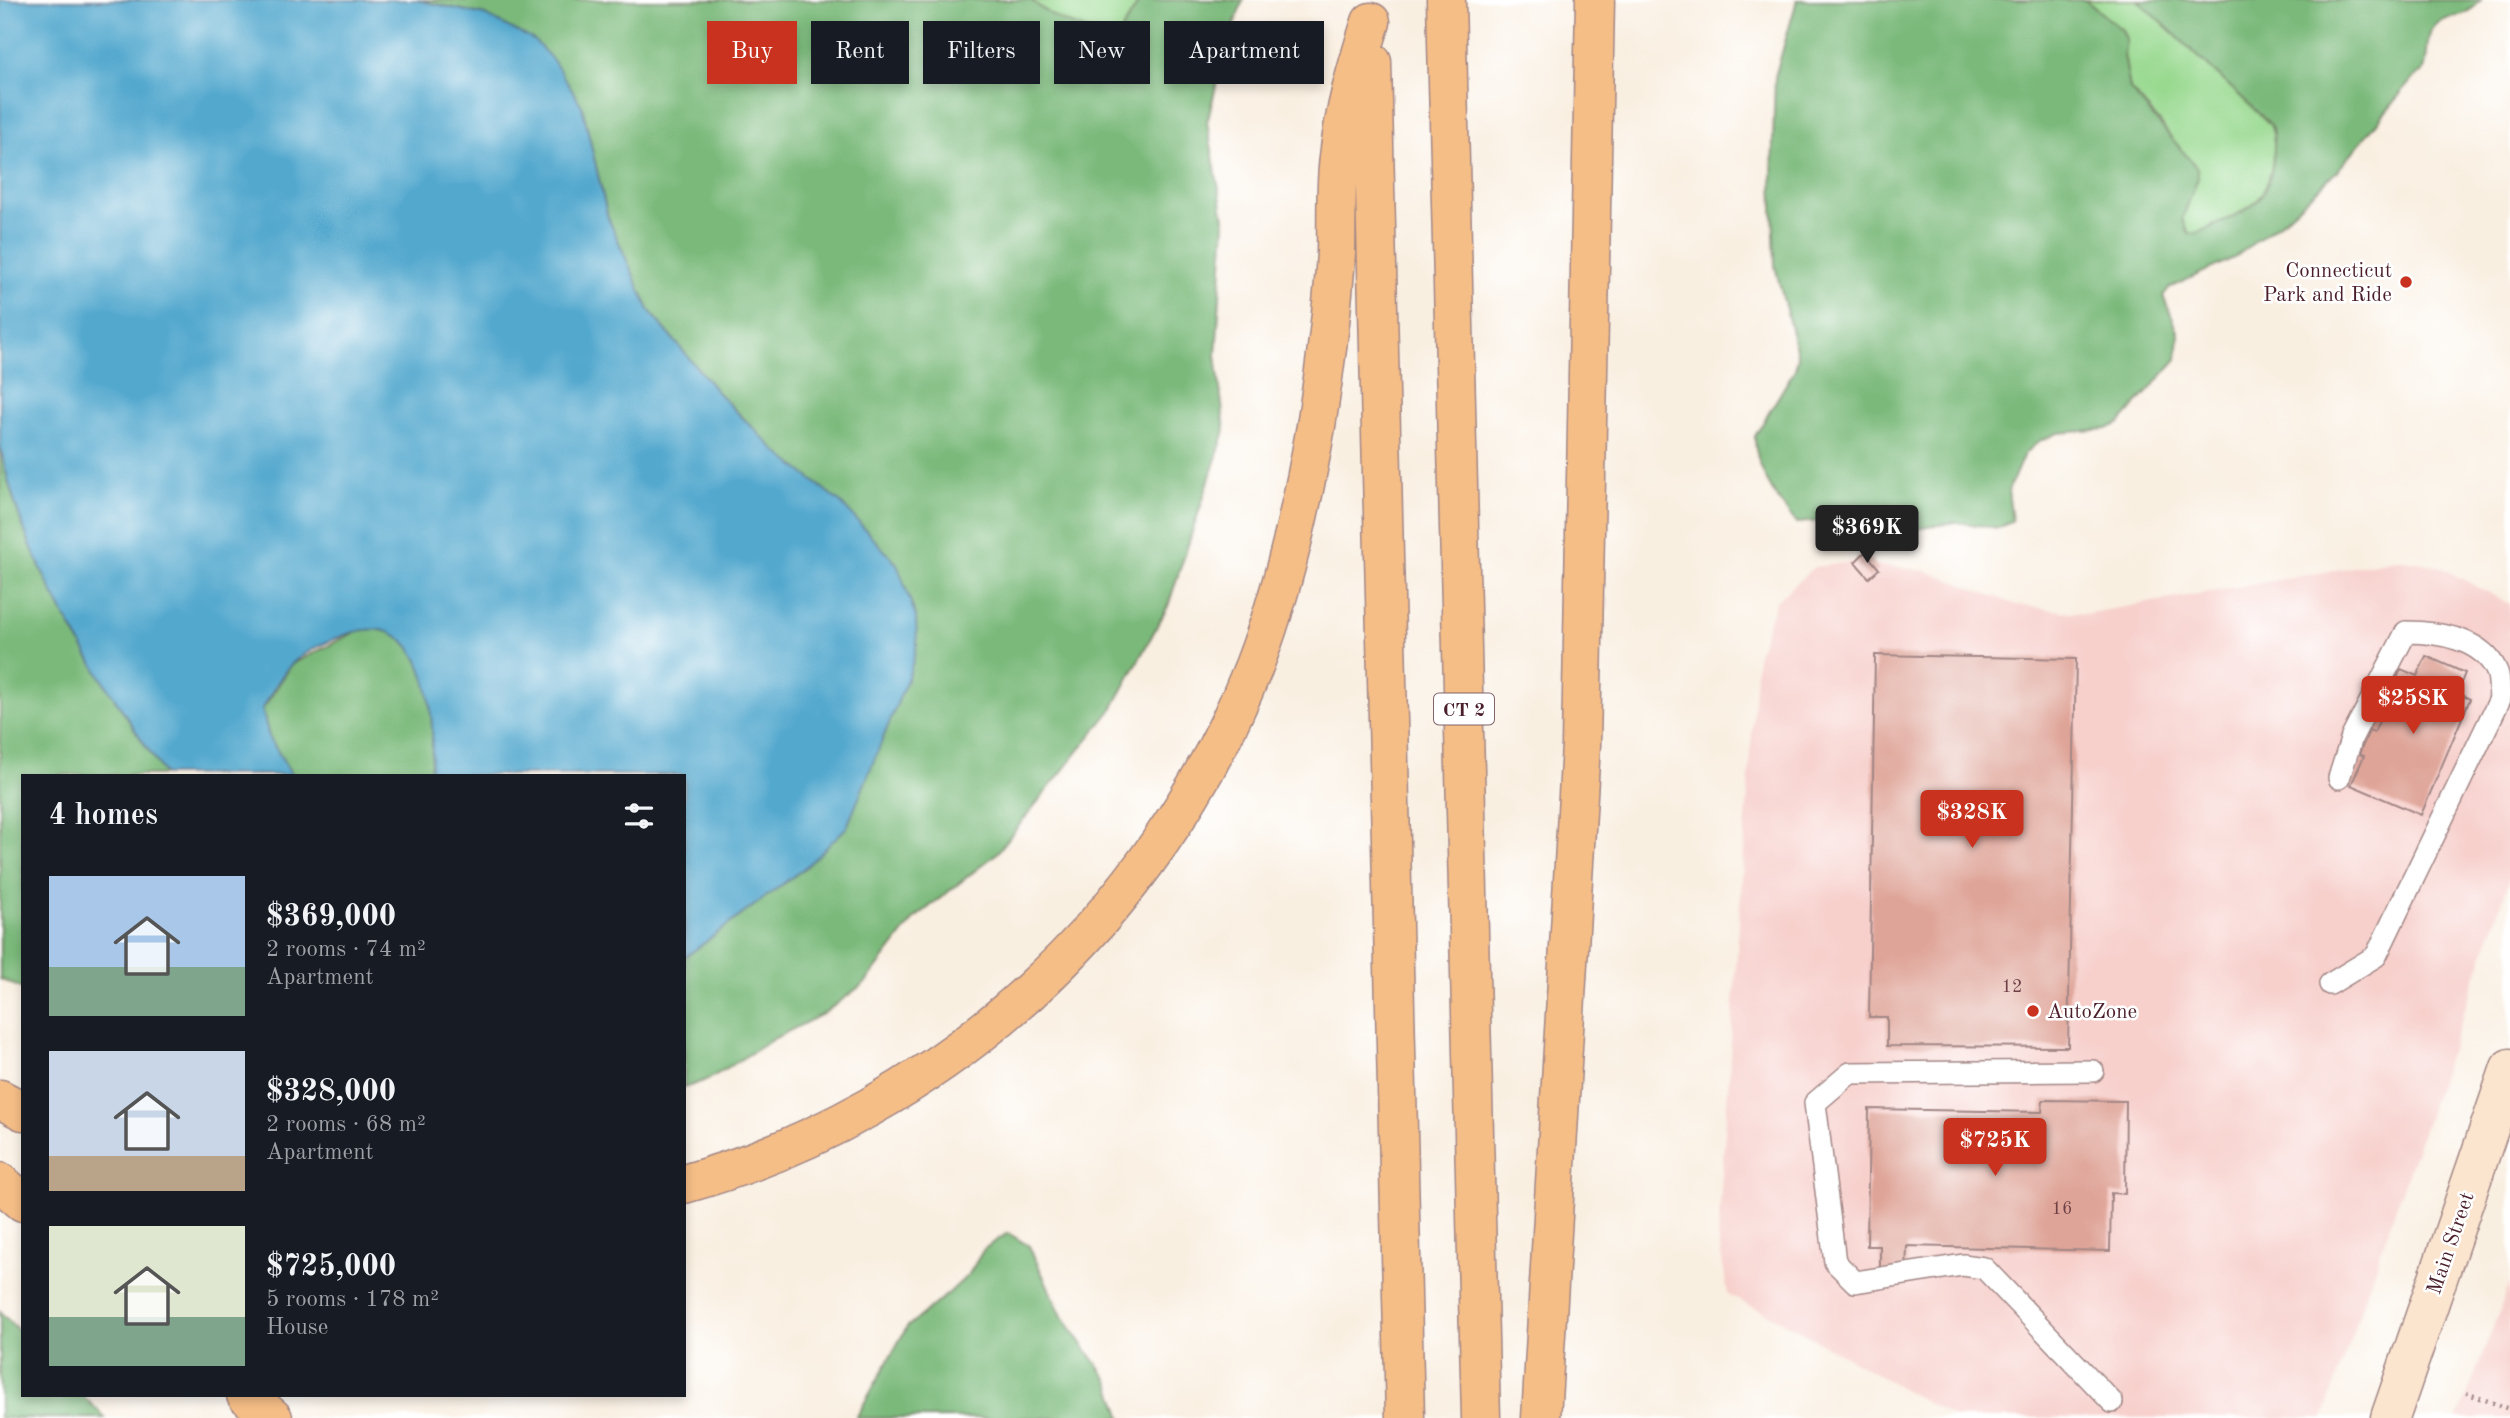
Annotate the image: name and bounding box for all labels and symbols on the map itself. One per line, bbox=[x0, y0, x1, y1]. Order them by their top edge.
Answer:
place label: Connecticut Park and Ride bbox=[2263, 261, 2392, 306]
marker: Connecticut Park and Ride bbox=[2398, 274, 2414, 290]
pin: $369K bbox=[1818, 505, 1916, 565]
pin: $258K bbox=[2364, 676, 2462, 736]
road number: CT 2 bbox=[1434, 694, 1494, 724]
pin: $328K bbox=[1923, 790, 2021, 850]
house number: 12 bbox=[2002, 978, 2022, 996]
place label: AutoZone bbox=[2047, 1002, 2137, 1023]
marker: AutoZone bbox=[2025, 1003, 2041, 1019]
pin: $725K bbox=[1946, 1118, 2044, 1178]
street label: Main Street bbox=[2424, 1190, 2479, 1297]
house number: 16 bbox=[2052, 1200, 2072, 1218]

